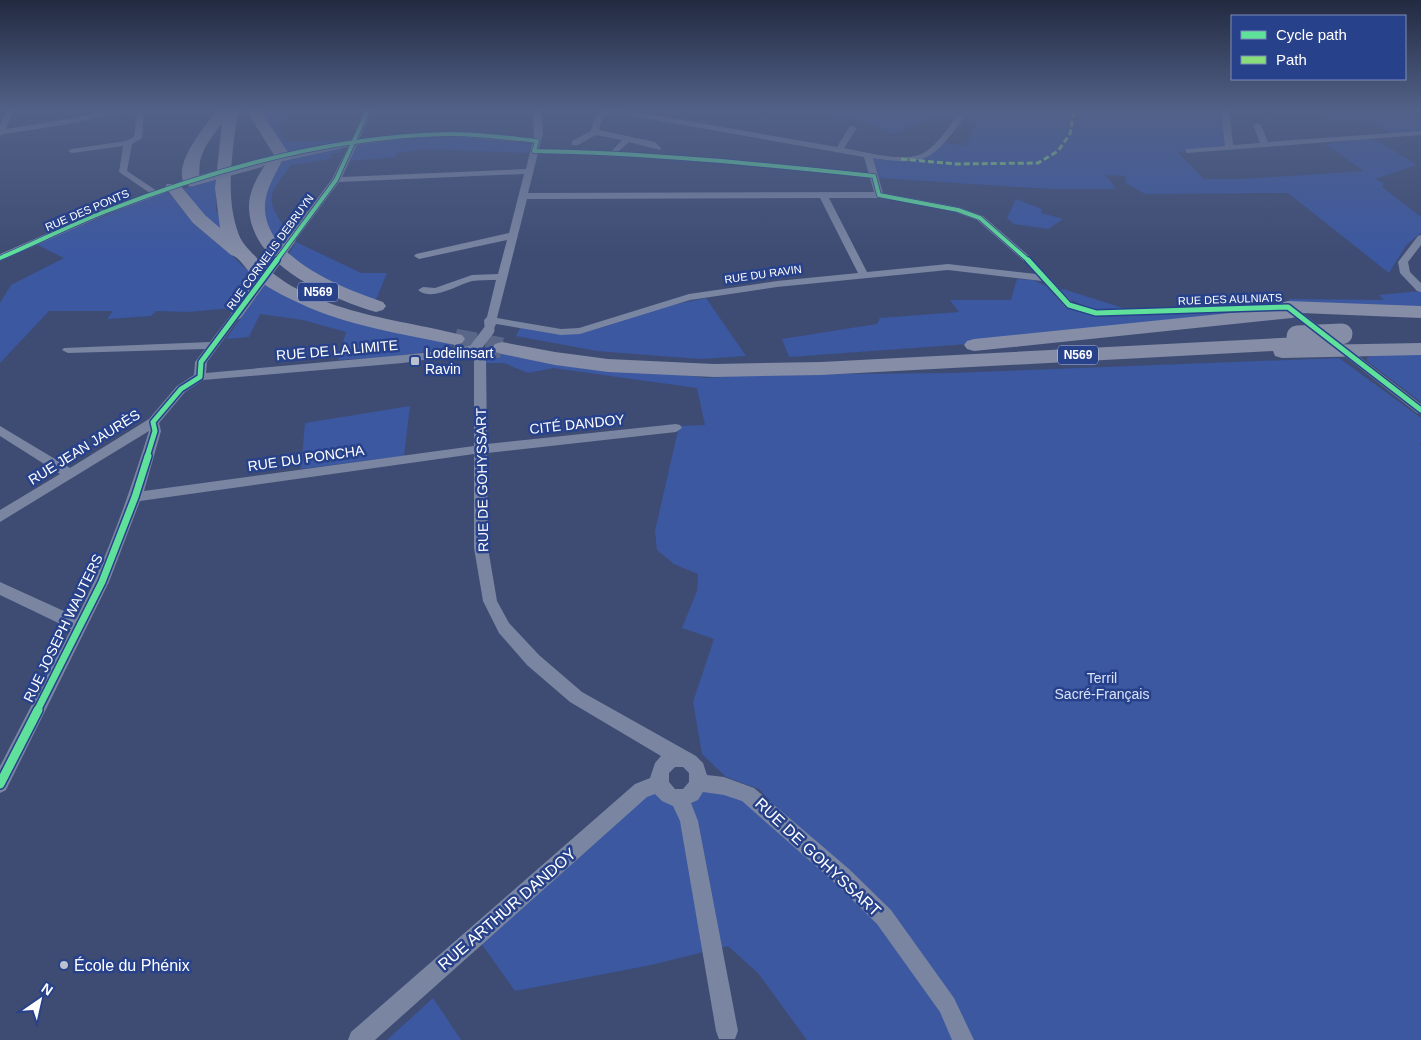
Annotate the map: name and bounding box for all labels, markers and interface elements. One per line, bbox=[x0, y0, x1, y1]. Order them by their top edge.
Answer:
legend bbox=[1231, 15, 1406, 80]
text: Cycle path bbox=[1276, 26, 1347, 43]
text: Path bbox=[1276, 51, 1307, 68]
street label: RUE DES PONTS bbox=[43, 187, 131, 233]
street label: RUE CORNELIS DEBRUYN bbox=[224, 192, 316, 312]
street label: RUE DU RAVIN bbox=[724, 263, 803, 285]
road number: N569 bbox=[298, 282, 338, 302]
street label: RUE DES AULNIATS bbox=[1178, 291, 1282, 307]
street label: RUE DE LA LIMITE bbox=[275, 337, 399, 363]
place label: Lodelinsart Ravin bbox=[425, 345, 494, 377]
road number: N569 bbox=[1058, 346, 1098, 364]
marker: Lodelinsart Ravin bbox=[409, 355, 421, 367]
street label: RUE JEAN JAURÈS bbox=[25, 406, 143, 488]
street label: RUE DE GOHYSSART bbox=[473, 407, 491, 552]
street label: CITÉ DANDOY bbox=[529, 411, 626, 437]
street label: RUE DU PONCHA bbox=[247, 442, 366, 474]
street label: RUE JOSEPH WAUTERS bbox=[20, 551, 106, 705]
park label: Terril Sacré-Français bbox=[1055, 670, 1149, 702]
street label: RUE DE GOHYSSART bbox=[752, 794, 884, 920]
street label: RUE ARTHUR DANDOY bbox=[435, 844, 579, 973]
place label: École du Phénix bbox=[74, 956, 190, 974]
marker: École du Phénix bbox=[58, 959, 70, 971]
north arrow bbox=[15, 975, 65, 1025]
text: N bbox=[39, 980, 56, 999]

